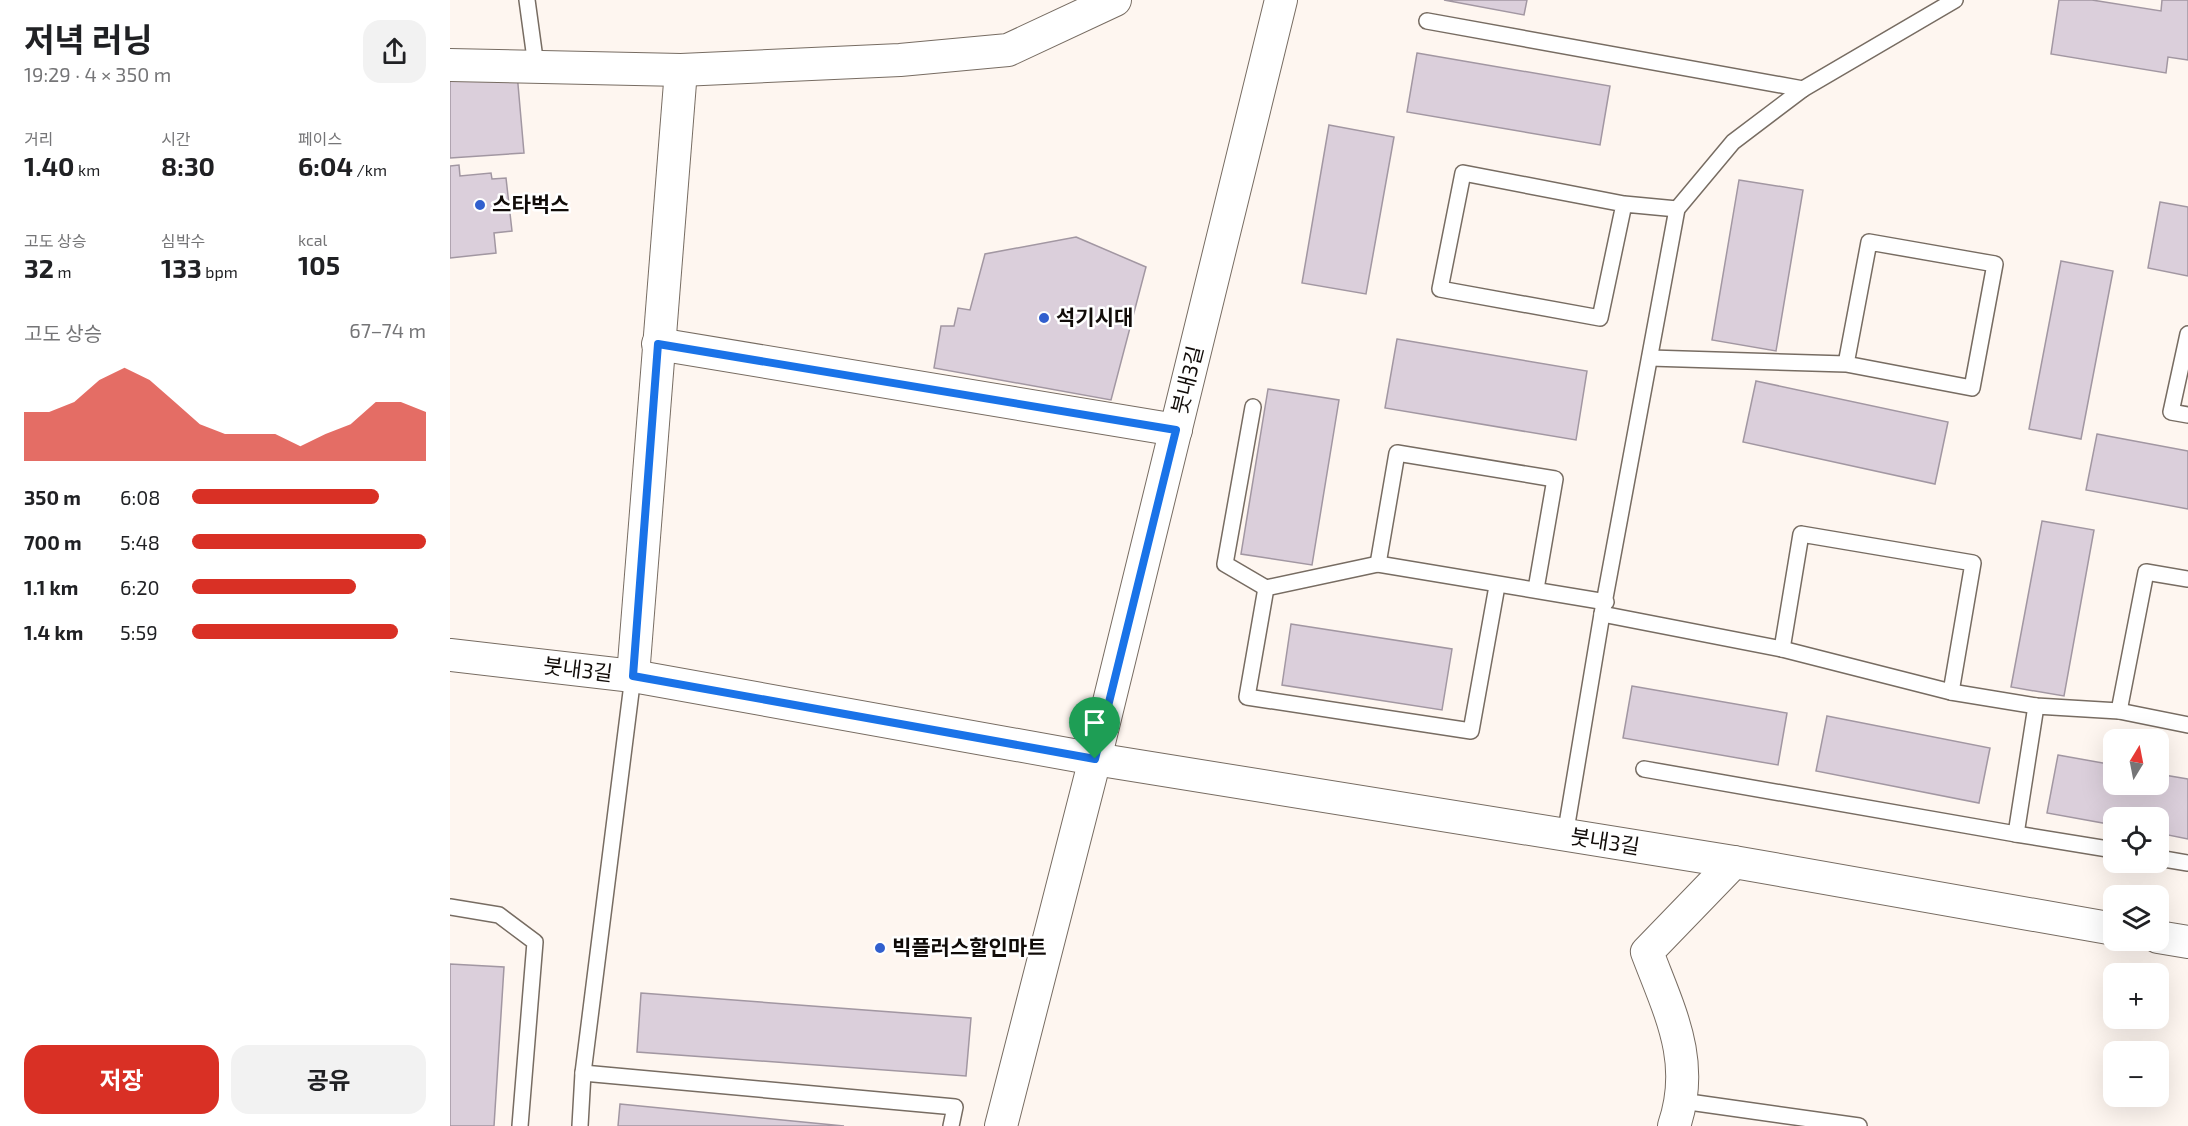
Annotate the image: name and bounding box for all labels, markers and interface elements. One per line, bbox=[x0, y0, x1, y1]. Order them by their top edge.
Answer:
text: 저녁 러닝 bbox=[24, 19, 153, 59]
button: share bbox=[363, 20, 426, 83]
text: 19:29 · 4 × 350 m bbox=[24, 62, 171, 86]
text: 거리 bbox=[24, 129, 53, 148]
text: 시간 bbox=[161, 129, 190, 148]
text: 페이스 bbox=[298, 129, 342, 148]
text: 1.40 bbox=[24, 150, 74, 181]
text: 8:30 bbox=[161, 150, 215, 181]
text: 6:04 bbox=[298, 150, 353, 181]
text: km bbox=[74, 160, 100, 179]
text: /km bbox=[353, 160, 387, 179]
place label: 스타벅스 bbox=[492, 191, 569, 216]
marker: 스타벅스 bbox=[473, 198, 487, 212]
text: kcal bbox=[298, 230, 327, 249]
text: 고도 상승 bbox=[24, 231, 86, 250]
text: 심박수 bbox=[161, 231, 205, 250]
text: 105 bbox=[298, 249, 340, 280]
text: 32 bbox=[24, 252, 54, 283]
text: 133 bbox=[161, 252, 202, 283]
text: m bbox=[54, 262, 71, 281]
text: bpm bbox=[202, 262, 238, 281]
place label: 석기시대 bbox=[1056, 304, 1133, 329]
marker: 석기시대 bbox=[1037, 311, 1051, 325]
text: 67–74 m bbox=[349, 318, 426, 342]
text: 고도 상승 bbox=[24, 321, 102, 345]
street label: 붓내3길 bbox=[1166, 343, 1207, 416]
text: 350 m bbox=[24, 485, 81, 509]
text: 6:08 bbox=[120, 485, 160, 509]
text: 700 m bbox=[24, 530, 82, 554]
text: 5:48 bbox=[120, 530, 160, 554]
text: 1.1 km bbox=[24, 575, 78, 599]
text: 6:20 bbox=[120, 575, 159, 599]
text: 1.4 km bbox=[24, 620, 83, 644]
text: 5:59 bbox=[120, 620, 158, 644]
street label: 붓내3길 bbox=[542, 652, 614, 685]
pin bbox=[1069, 697, 1120, 759]
icon: arrive bbox=[1078, 706, 1111, 739]
north arrow bbox=[2103, 729, 2169, 795]
map controls bbox=[2103, 729, 2169, 1107]
button: locate bbox=[2103, 807, 2169, 873]
street label: 붓내3길 bbox=[1569, 823, 1642, 858]
button: layers bbox=[2103, 885, 2169, 951]
place label: 빅플러스할인마트 bbox=[892, 934, 1047, 959]
marker: 빅플러스할인마트 bbox=[873, 941, 887, 955]
button: + bbox=[2103, 963, 2169, 1029]
button: − bbox=[2103, 1041, 2169, 1107]
button: 저장 bbox=[24, 1045, 219, 1114]
button: 공유 bbox=[231, 1045, 426, 1114]

